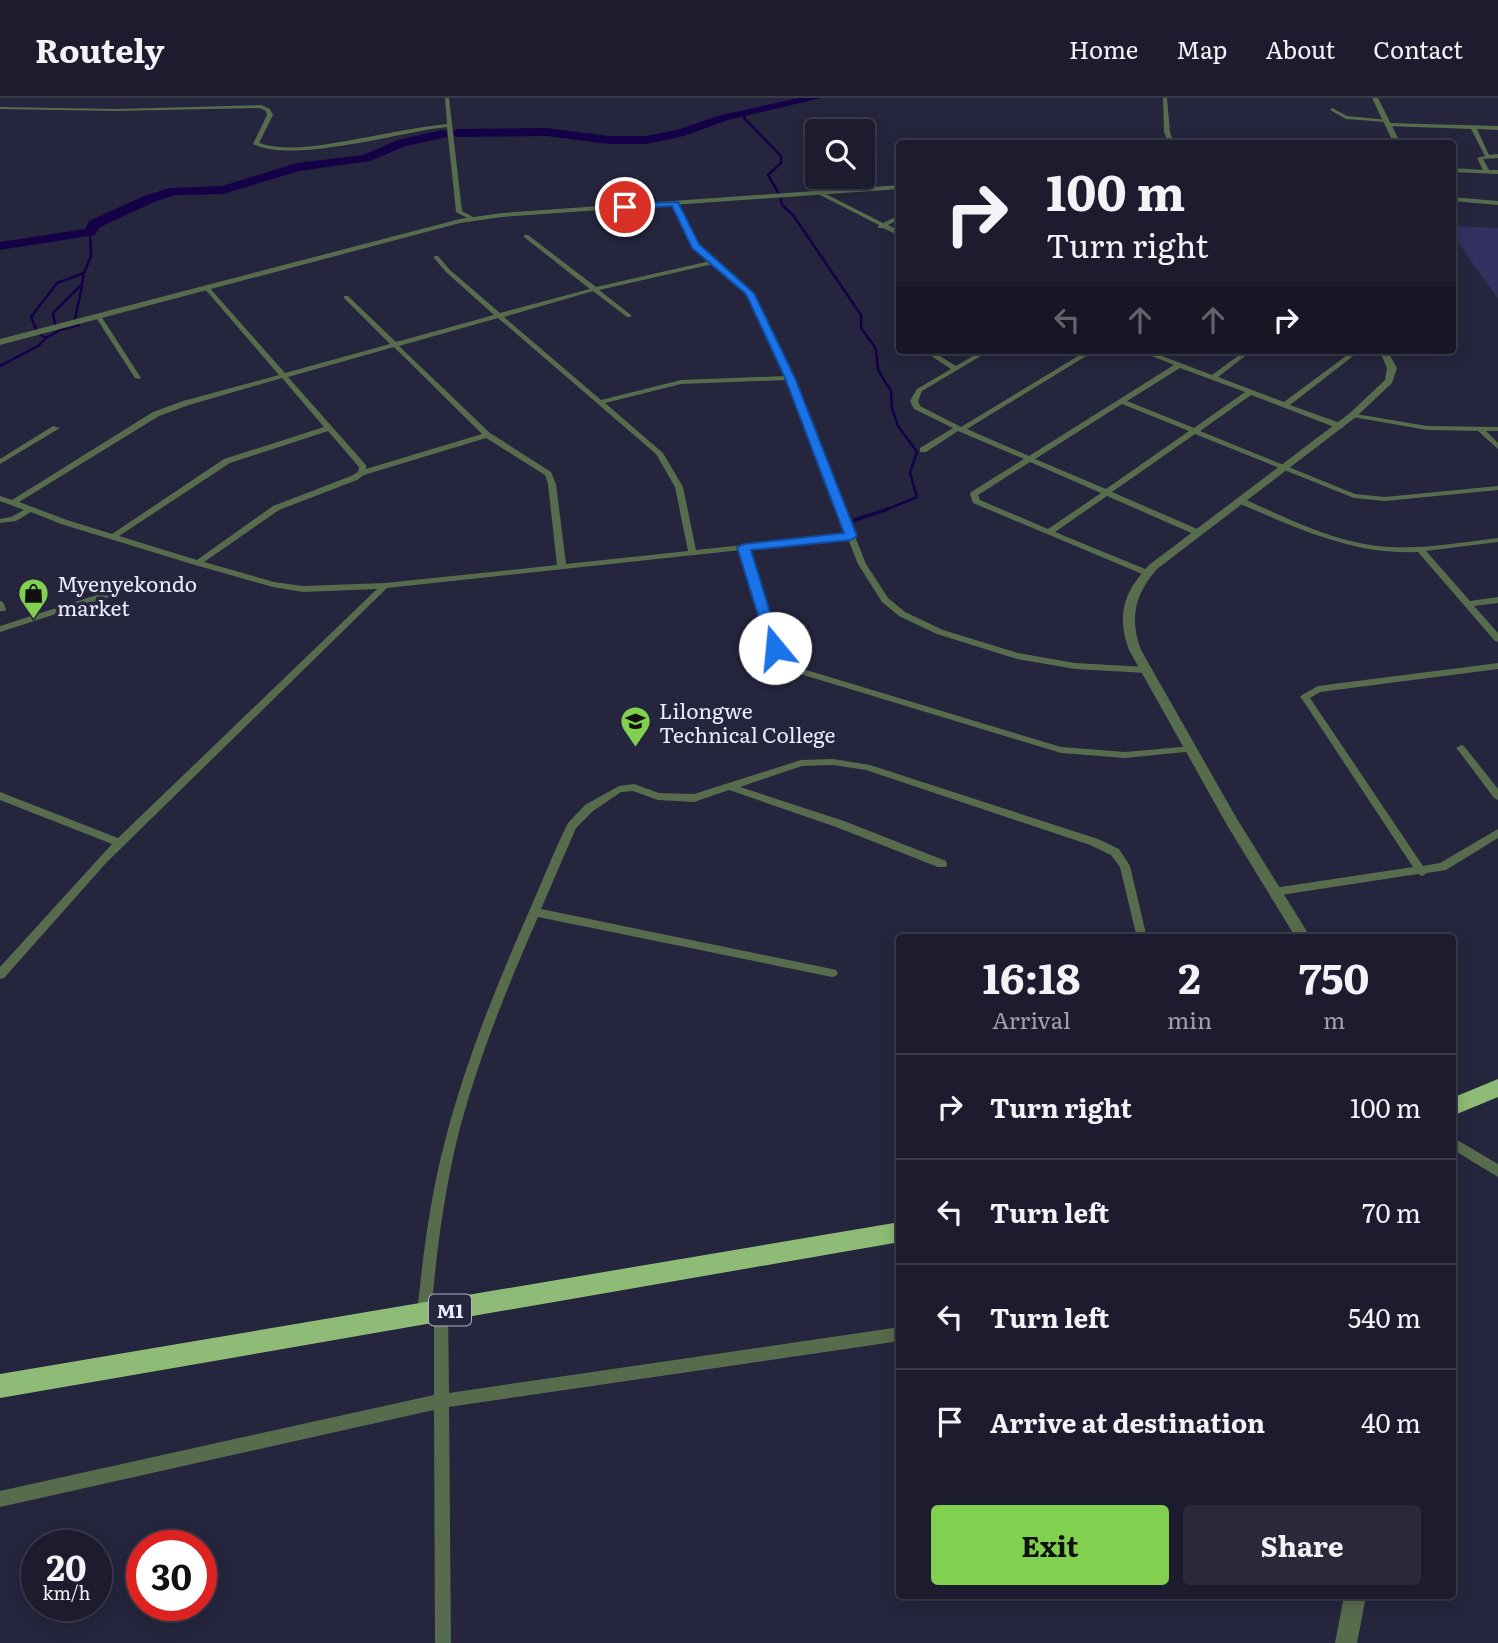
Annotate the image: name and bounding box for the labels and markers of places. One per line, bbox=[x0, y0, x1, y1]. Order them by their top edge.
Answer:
pin bbox=[595, 177, 655, 237]
place label: Myenyekondo market bbox=[57, 567, 197, 622]
shop icon: Myenyekondo market bbox=[17, 577, 51, 621]
place label: Lilongwe Technical College bbox=[659, 694, 836, 749]
school or university icon: Lilongwe Technical College bbox=[619, 704, 653, 748]

